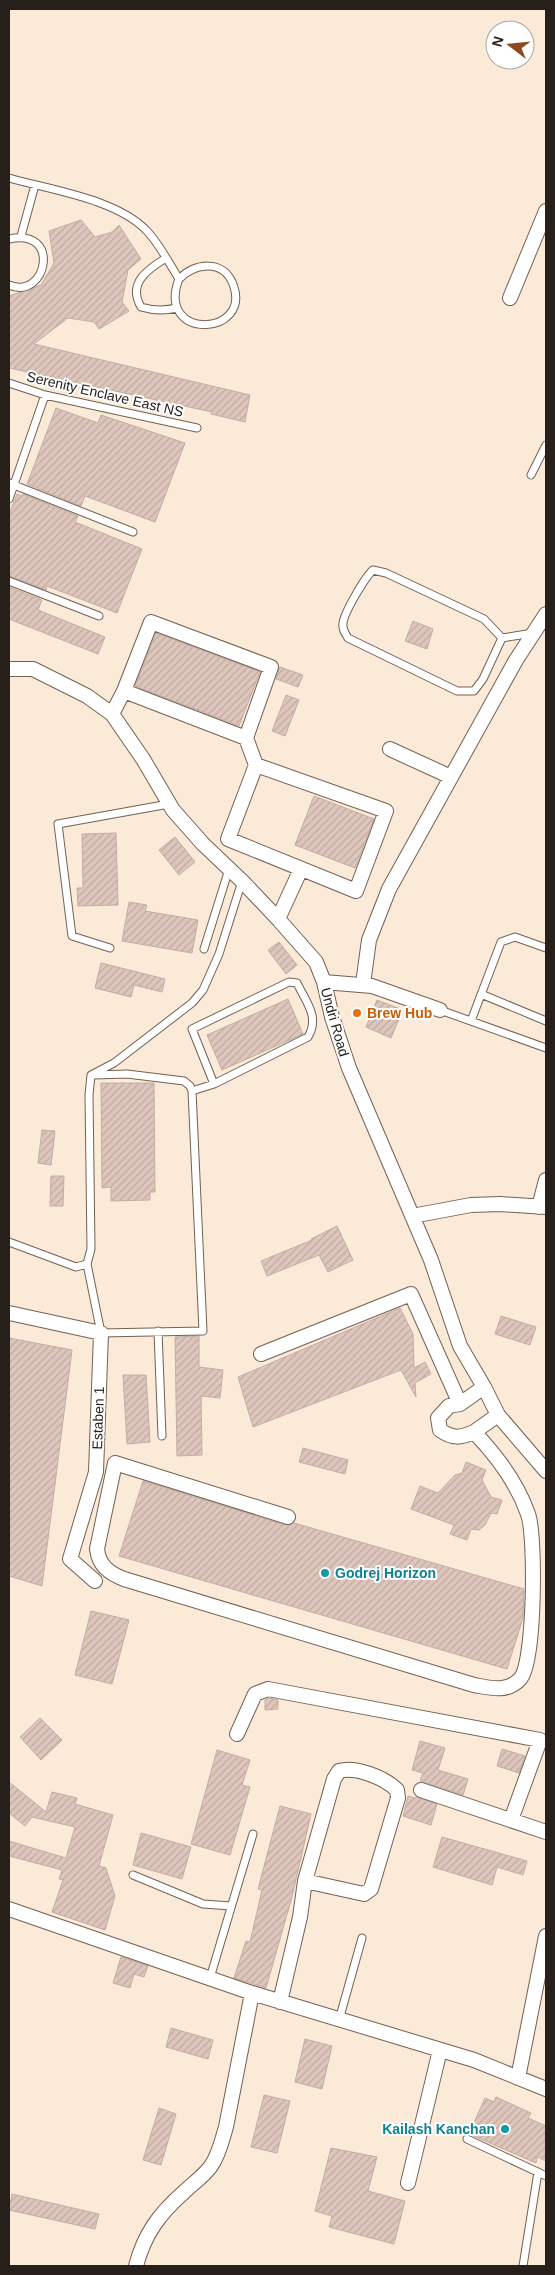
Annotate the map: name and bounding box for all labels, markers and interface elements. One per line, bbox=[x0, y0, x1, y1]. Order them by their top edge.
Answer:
north arrow bbox=[485, 20, 535, 70]
text: N bbox=[488, 34, 507, 48]
street label: Serenity Enclave East NS bbox=[25, 368, 185, 420]
street label: Undri Road bbox=[318, 986, 352, 1058]
place label: Brew Hub bbox=[367, 1005, 432, 1021]
marker: Brew Hub bbox=[351, 1007, 363, 1019]
street label: Estaben 1 bbox=[89, 1386, 107, 1450]
place label: Godrej Horizon bbox=[335, 1565, 436, 1581]
marker: Godrej Horizon bbox=[319, 1567, 331, 1579]
place label: Kailash Kanchan bbox=[382, 2121, 495, 2137]
marker: Kailash Kanchan bbox=[499, 2123, 511, 2135]

